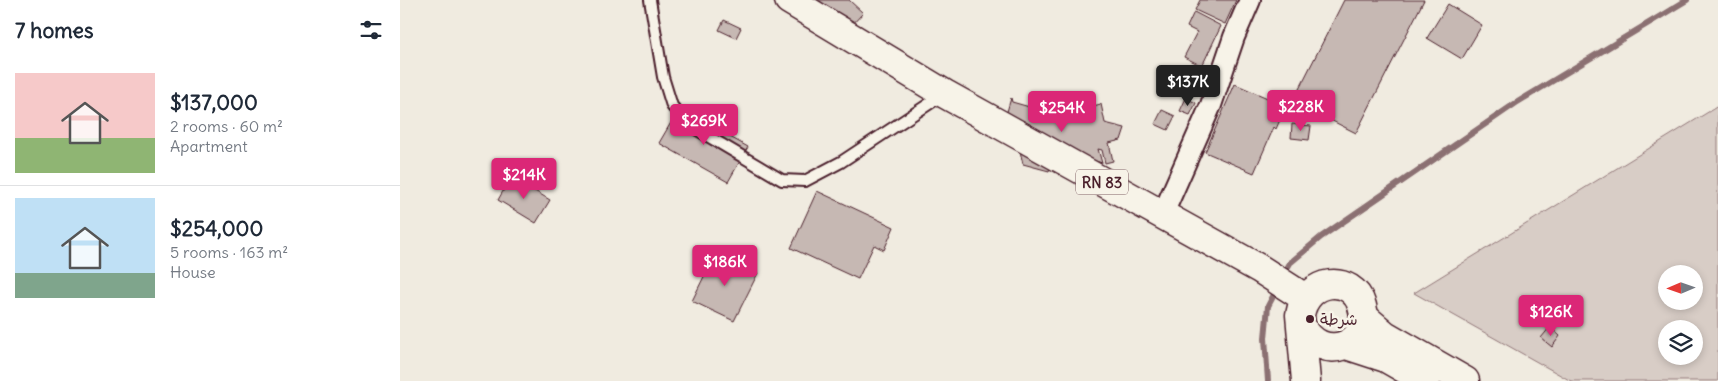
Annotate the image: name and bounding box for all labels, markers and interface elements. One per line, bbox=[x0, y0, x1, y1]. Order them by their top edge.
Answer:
icon: filters bbox=[357, 16, 385, 44]
text: 7 homes bbox=[15, 17, 94, 44]
pin: $137K bbox=[1153, 64, 1223, 107]
text: $137K bbox=[1167, 71, 1209, 91]
text: $137,000 bbox=[170, 89, 258, 116]
pin: $254K bbox=[1027, 90, 1097, 133]
pin: $228K bbox=[1266, 90, 1336, 132]
icon: home bbox=[55, 93, 115, 153]
text: $228K bbox=[1278, 96, 1324, 116]
text: $254K bbox=[1039, 97, 1085, 117]
pin: $269K bbox=[669, 104, 739, 146]
text: $269K bbox=[681, 110, 727, 130]
text: 2 rooms · 60 m² bbox=[170, 116, 283, 136]
text: Apartment bbox=[170, 136, 248, 156]
pin: $214K bbox=[489, 158, 559, 200]
text: $214K bbox=[502, 164, 546, 184]
road number: RN 83 bbox=[1076, 170, 1128, 194]
text: $254,000 bbox=[170, 215, 263, 242]
icon: home bbox=[55, 218, 115, 278]
text: 5 rooms · 163 m² bbox=[170, 242, 288, 262]
pin: $186K bbox=[690, 244, 760, 287]
text: $186K bbox=[703, 251, 747, 271]
text: House bbox=[170, 262, 216, 282]
north arrow bbox=[1658, 265, 1702, 310]
map controls bbox=[1658, 265, 1703, 365]
pin: $126K bbox=[1516, 294, 1586, 337]
text: $126K bbox=[1530, 301, 1572, 321]
place label: شرطة bbox=[1320, 309, 1358, 329]
marker: شرطة bbox=[1304, 313, 1316, 325]
button: layers bbox=[1658, 320, 1703, 365]

